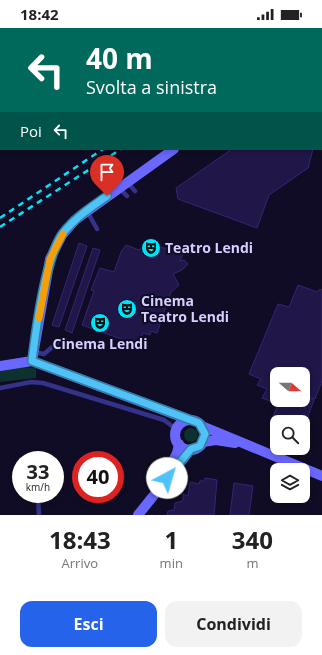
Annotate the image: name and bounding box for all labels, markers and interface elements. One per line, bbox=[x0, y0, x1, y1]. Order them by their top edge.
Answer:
text: 18:42 bbox=[20, 4, 59, 24]
text: 40 m bbox=[86, 39, 153, 77]
icon: left bbox=[20, 44, 72, 96]
text: Svolta a sinistra bbox=[86, 75, 217, 99]
icon: left bbox=[50, 120, 72, 142]
text: Poi bbox=[20, 121, 42, 141]
pin bbox=[90, 155, 124, 196]
icon: arrive bbox=[96, 161, 118, 183]
theatre icon: Teatro Lendi bbox=[140, 237, 162, 259]
place label: Teatro Lendi bbox=[165, 238, 253, 257]
place label: Cinema Teatro Lendi bbox=[141, 291, 229, 326]
theatre icon: Cinema Teatro Lendi bbox=[116, 298, 138, 320]
theatre icon: Cinema Lendi bbox=[89, 312, 111, 334]
place label: Cinema Lendi bbox=[52, 334, 148, 353]
north arrow bbox=[270, 367, 310, 407]
map controls bbox=[270, 367, 310, 503]
button: search bbox=[270, 415, 310, 455]
speed limit sign: 40 bbox=[72, 451, 124, 503]
position arrow bbox=[146, 457, 188, 499]
text: 33 bbox=[27, 458, 49, 485]
button: layers bbox=[270, 463, 310, 503]
text: km/h bbox=[26, 480, 50, 494]
text: 18:43 bbox=[49, 523, 111, 556]
text: 1 bbox=[164, 523, 178, 556]
text: 340 bbox=[232, 523, 273, 556]
text: Arrivo bbox=[62, 554, 98, 572]
text: min bbox=[160, 554, 183, 572]
text: m bbox=[246, 554, 258, 572]
button: Esci bbox=[20, 601, 157, 647]
button: Condividi bbox=[165, 601, 302, 647]

